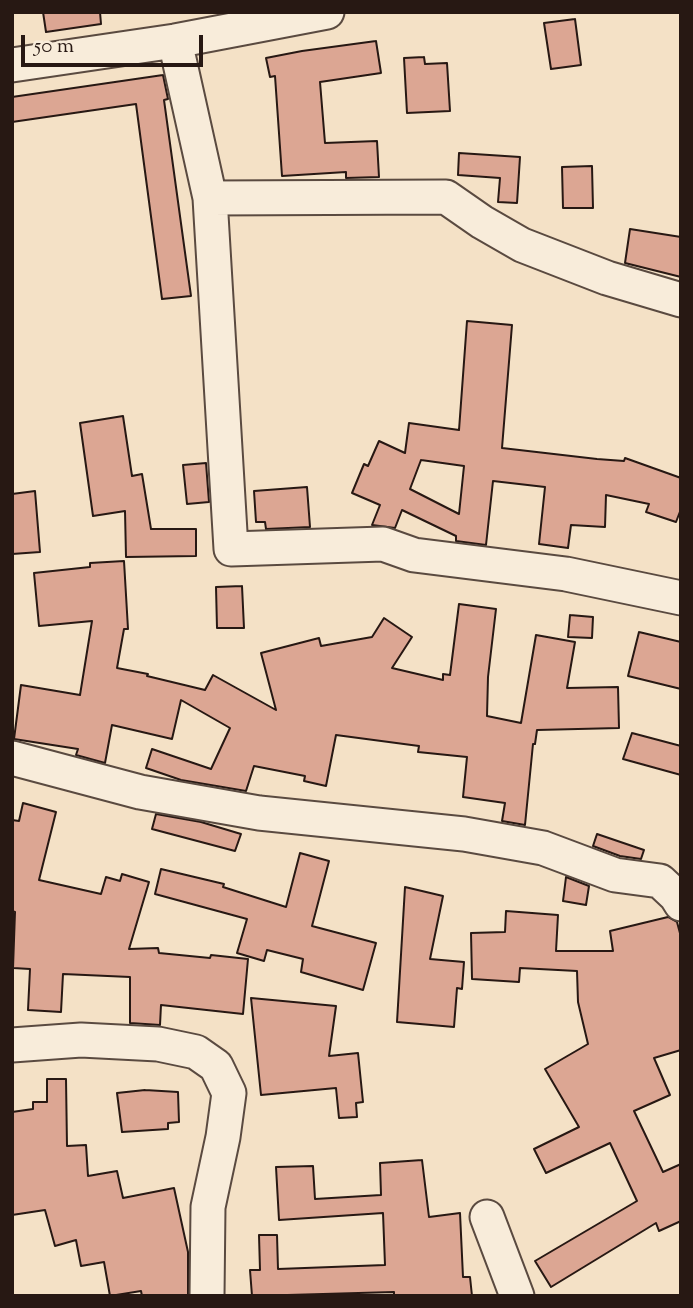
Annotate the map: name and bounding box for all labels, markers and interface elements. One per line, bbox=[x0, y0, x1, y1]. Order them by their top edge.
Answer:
scale bar bbox=[24, 21, 206, 65]
text: 50 m bbox=[34, 32, 74, 62]

